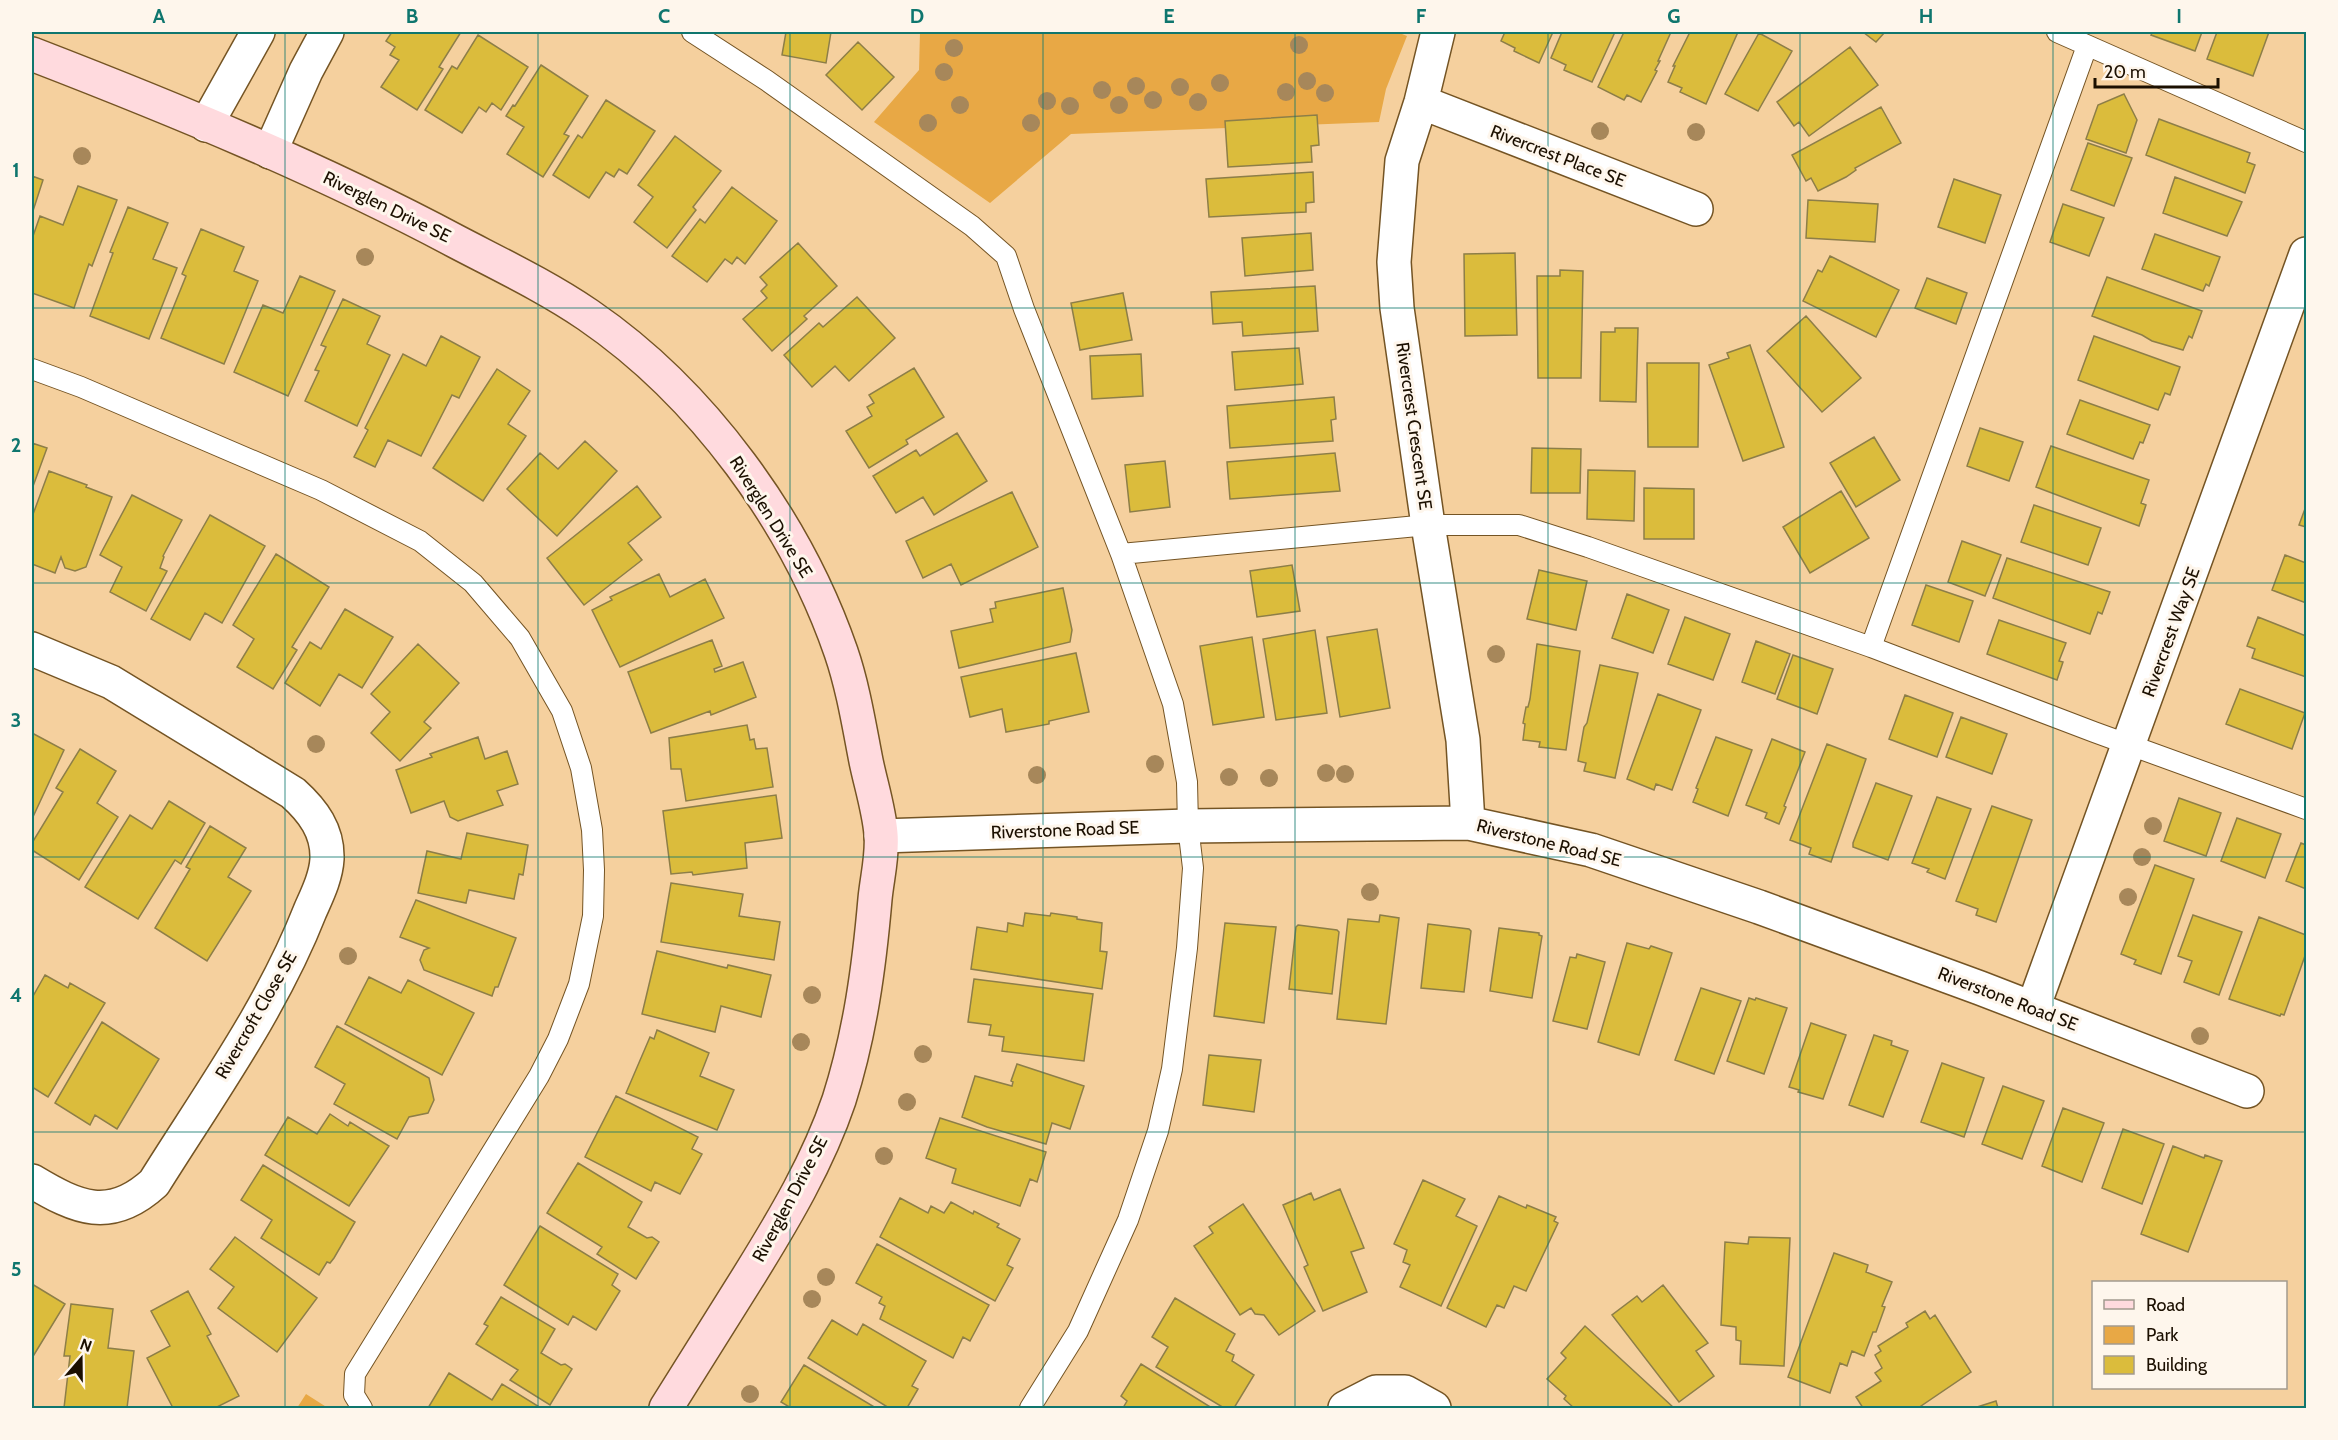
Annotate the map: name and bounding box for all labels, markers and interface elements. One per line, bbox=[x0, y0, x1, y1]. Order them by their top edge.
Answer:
text: A bbox=[153, 4, 166, 28]
text: B bbox=[406, 4, 418, 28]
text: C bbox=[658, 4, 670, 28]
text: D bbox=[910, 4, 924, 28]
text: E bbox=[1163, 4, 1175, 28]
text: F bbox=[1416, 4, 1427, 28]
text: G bbox=[1667, 4, 1681, 28]
text: H bbox=[1919, 4, 1933, 28]
text: I bbox=[2176, 4, 2182, 28]
scale bar bbox=[2095, 51, 2218, 89]
text: 20 m bbox=[2104, 61, 2146, 83]
street label: Rivercrest Place SE bbox=[1487, 120, 1629, 192]
text: 1 bbox=[12, 158, 20, 182]
street label: Riverglen Drive SE bbox=[320, 167, 454, 247]
street label: Rivercrest Crescent SE bbox=[1391, 341, 1437, 511]
text: 2 bbox=[11, 433, 21, 457]
street label: Riverglen Drive SE bbox=[725, 452, 817, 582]
street label: Rivercrest Way SE bbox=[2137, 564, 2205, 700]
text: 3 bbox=[11, 708, 21, 732]
street label: Riverstone Road SE bbox=[1474, 814, 1624, 872]
street label: Riverstone Road SE bbox=[990, 816, 1140, 844]
street label: Rivercroft Close SE bbox=[211, 947, 301, 1083]
street label: Riverstone Road SE bbox=[1935, 962, 2081, 1036]
text: 4 bbox=[10, 983, 22, 1007]
street label: Riverglen Drive SE bbox=[748, 1132, 832, 1266]
text: 5 bbox=[11, 1257, 21, 1281]
legend bbox=[2092, 1281, 2287, 1389]
text: Road bbox=[2146, 1294, 2185, 1316]
text: Park bbox=[2146, 1324, 2179, 1346]
north arrow bbox=[51, 1329, 111, 1389]
text: N bbox=[77, 1335, 95, 1356]
text: Building bbox=[2146, 1354, 2208, 1376]

